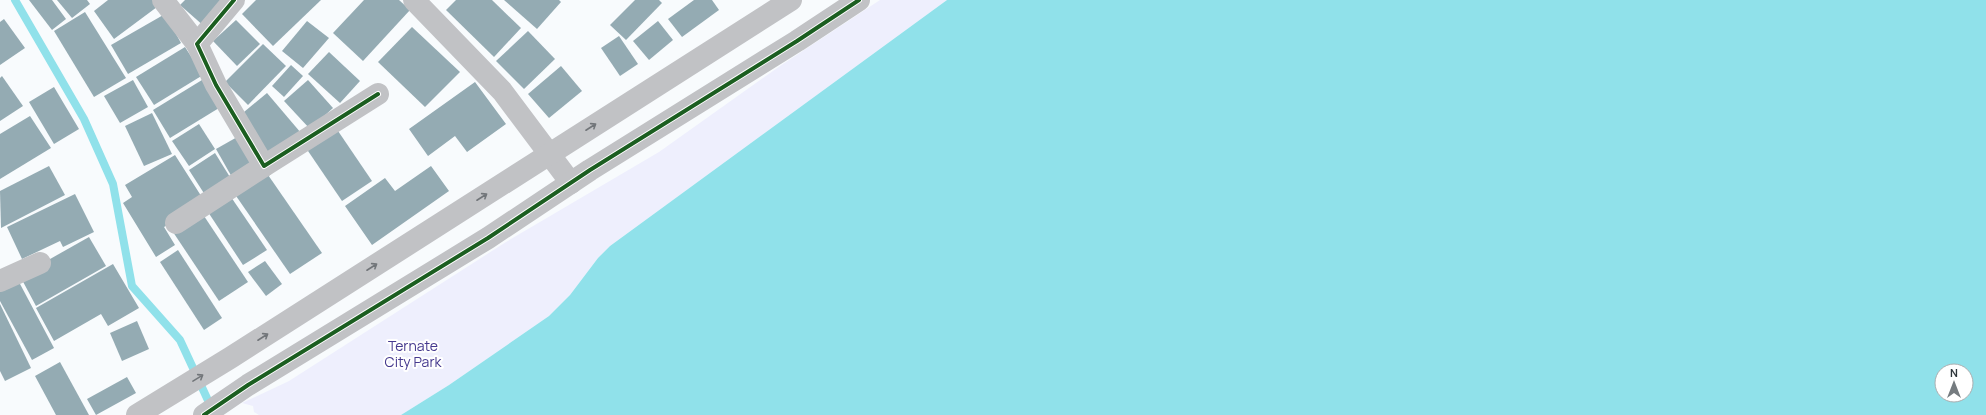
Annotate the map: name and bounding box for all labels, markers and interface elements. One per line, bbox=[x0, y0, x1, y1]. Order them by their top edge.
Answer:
one-way arrow bbox=[586, 123, 597, 131]
one-way arrow bbox=[476, 193, 487, 201]
one-way arrow bbox=[367, 263, 378, 271]
one-way arrow bbox=[257, 333, 269, 341]
park label: Ternate City Park bbox=[385, 336, 442, 371]
north arrow bbox=[1934, 363, 1974, 403]
text: N bbox=[1950, 365, 1958, 380]
one-way arrow bbox=[192, 374, 204, 382]

